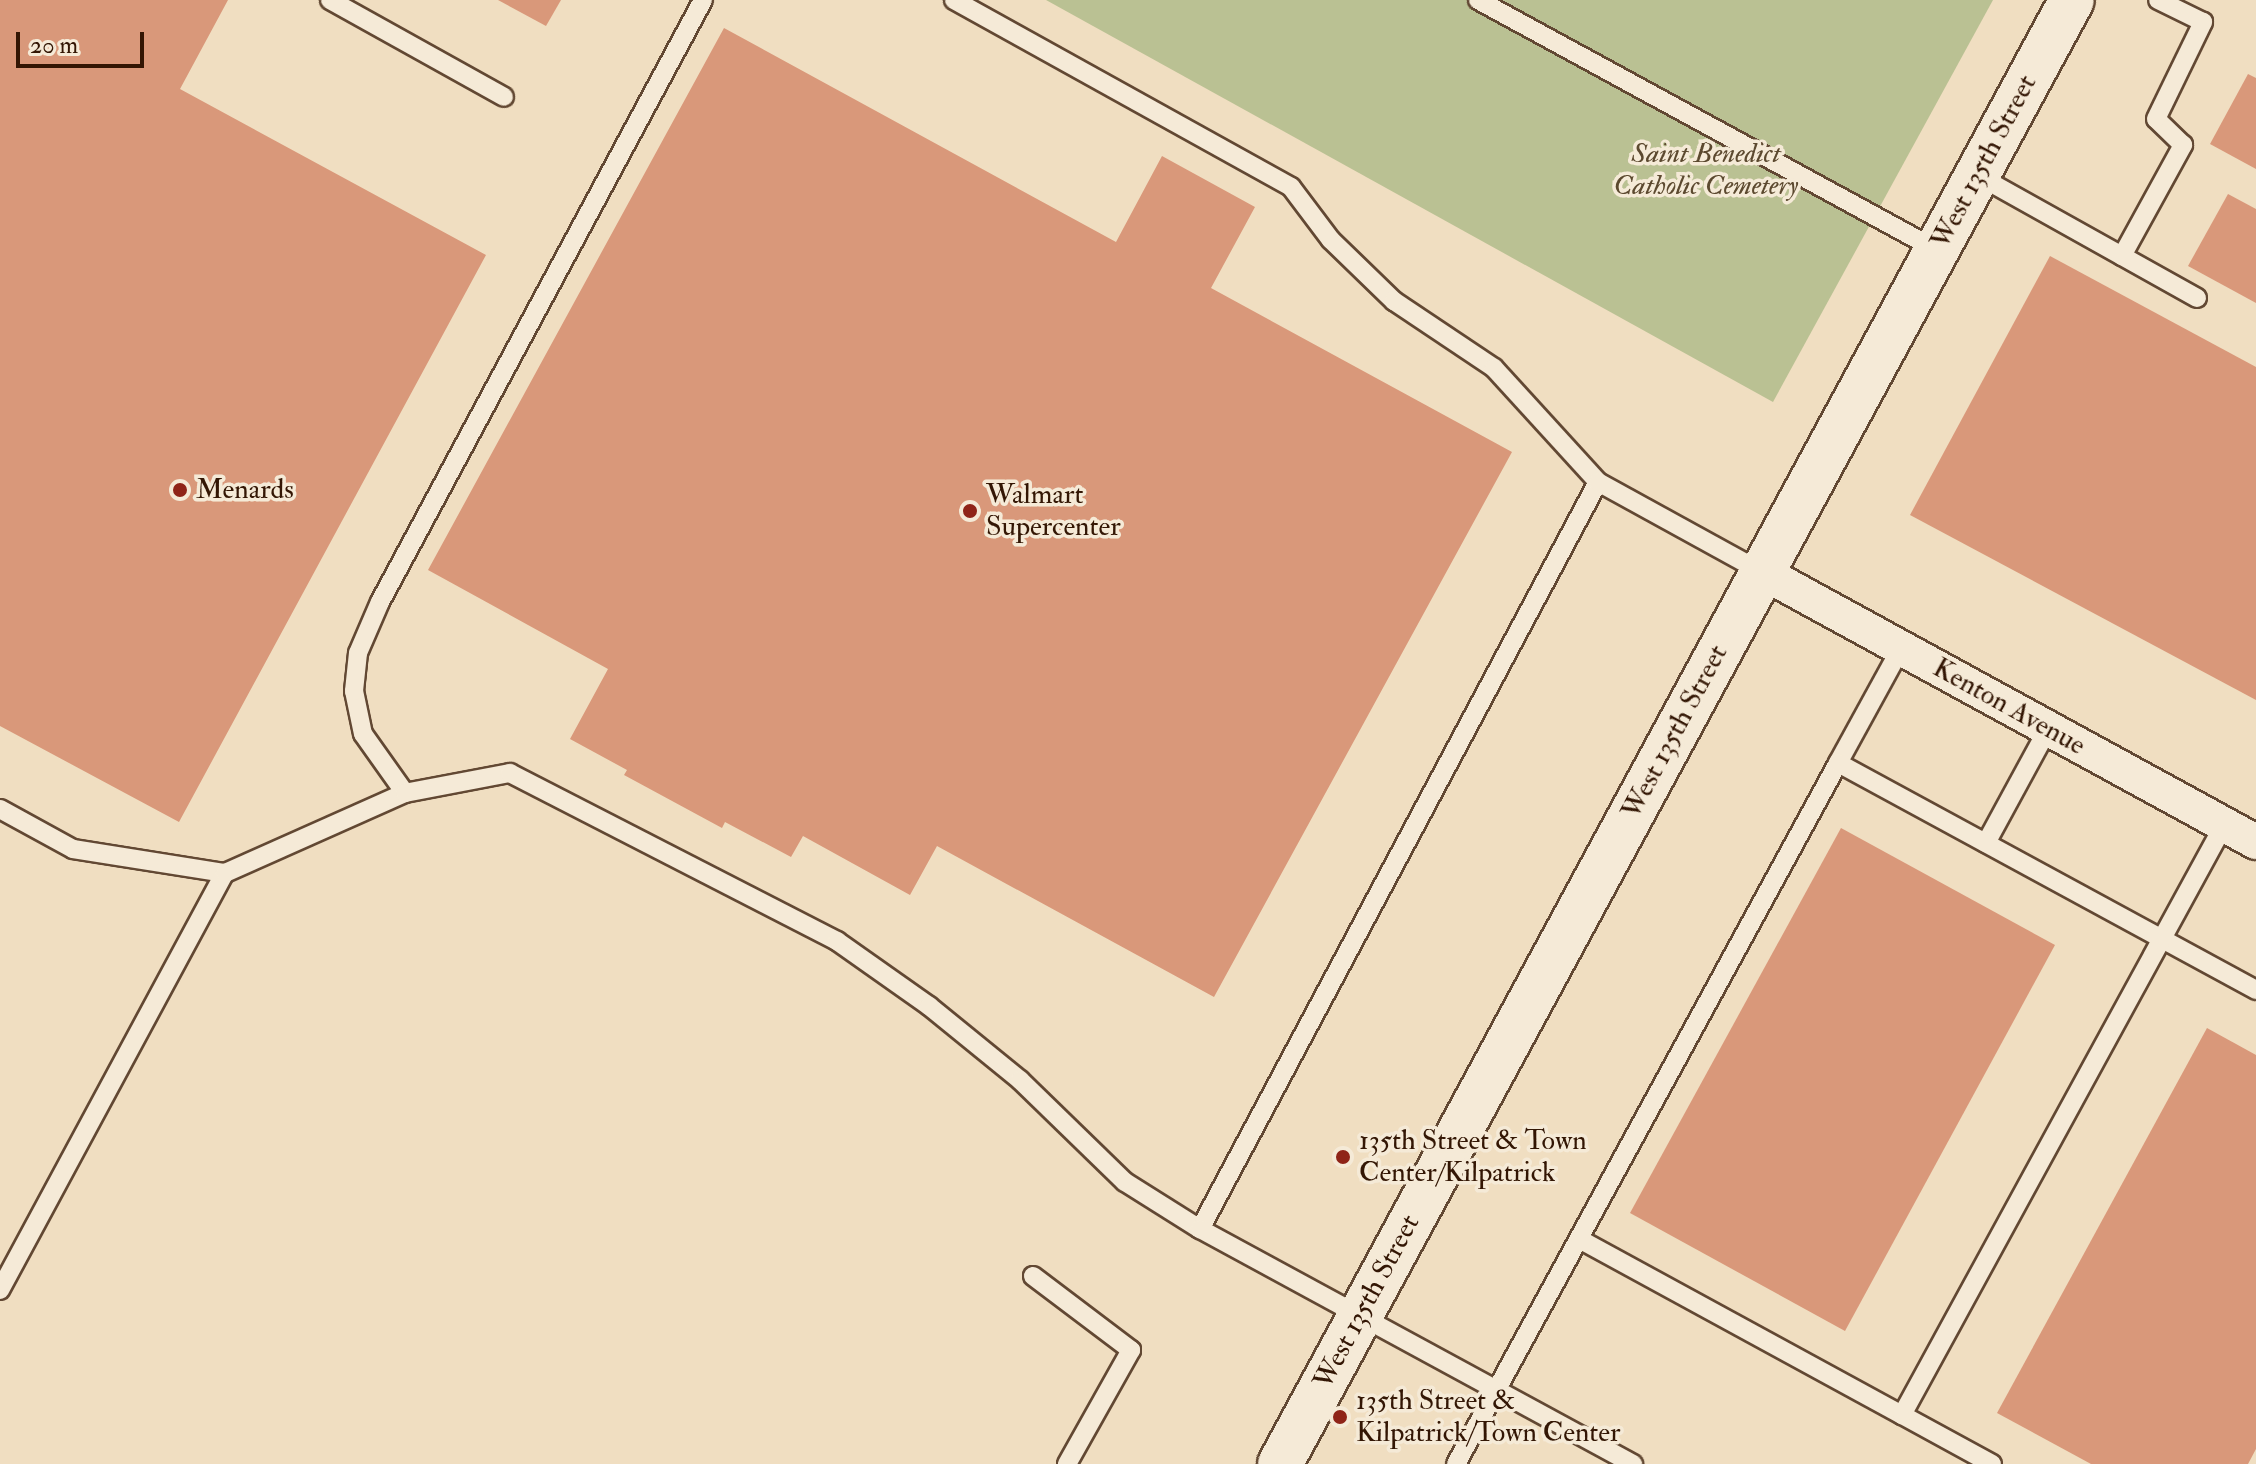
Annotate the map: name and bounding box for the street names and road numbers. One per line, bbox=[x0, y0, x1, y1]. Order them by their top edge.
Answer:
street label: West 135th Street bbox=[1924, 69, 2044, 255]
street label: West 135th Street bbox=[1615, 639, 1735, 825]
street label: Kenton Avenue bbox=[1927, 651, 2091, 763]
street label: West 135th Street bbox=[1307, 1209, 1427, 1395]

